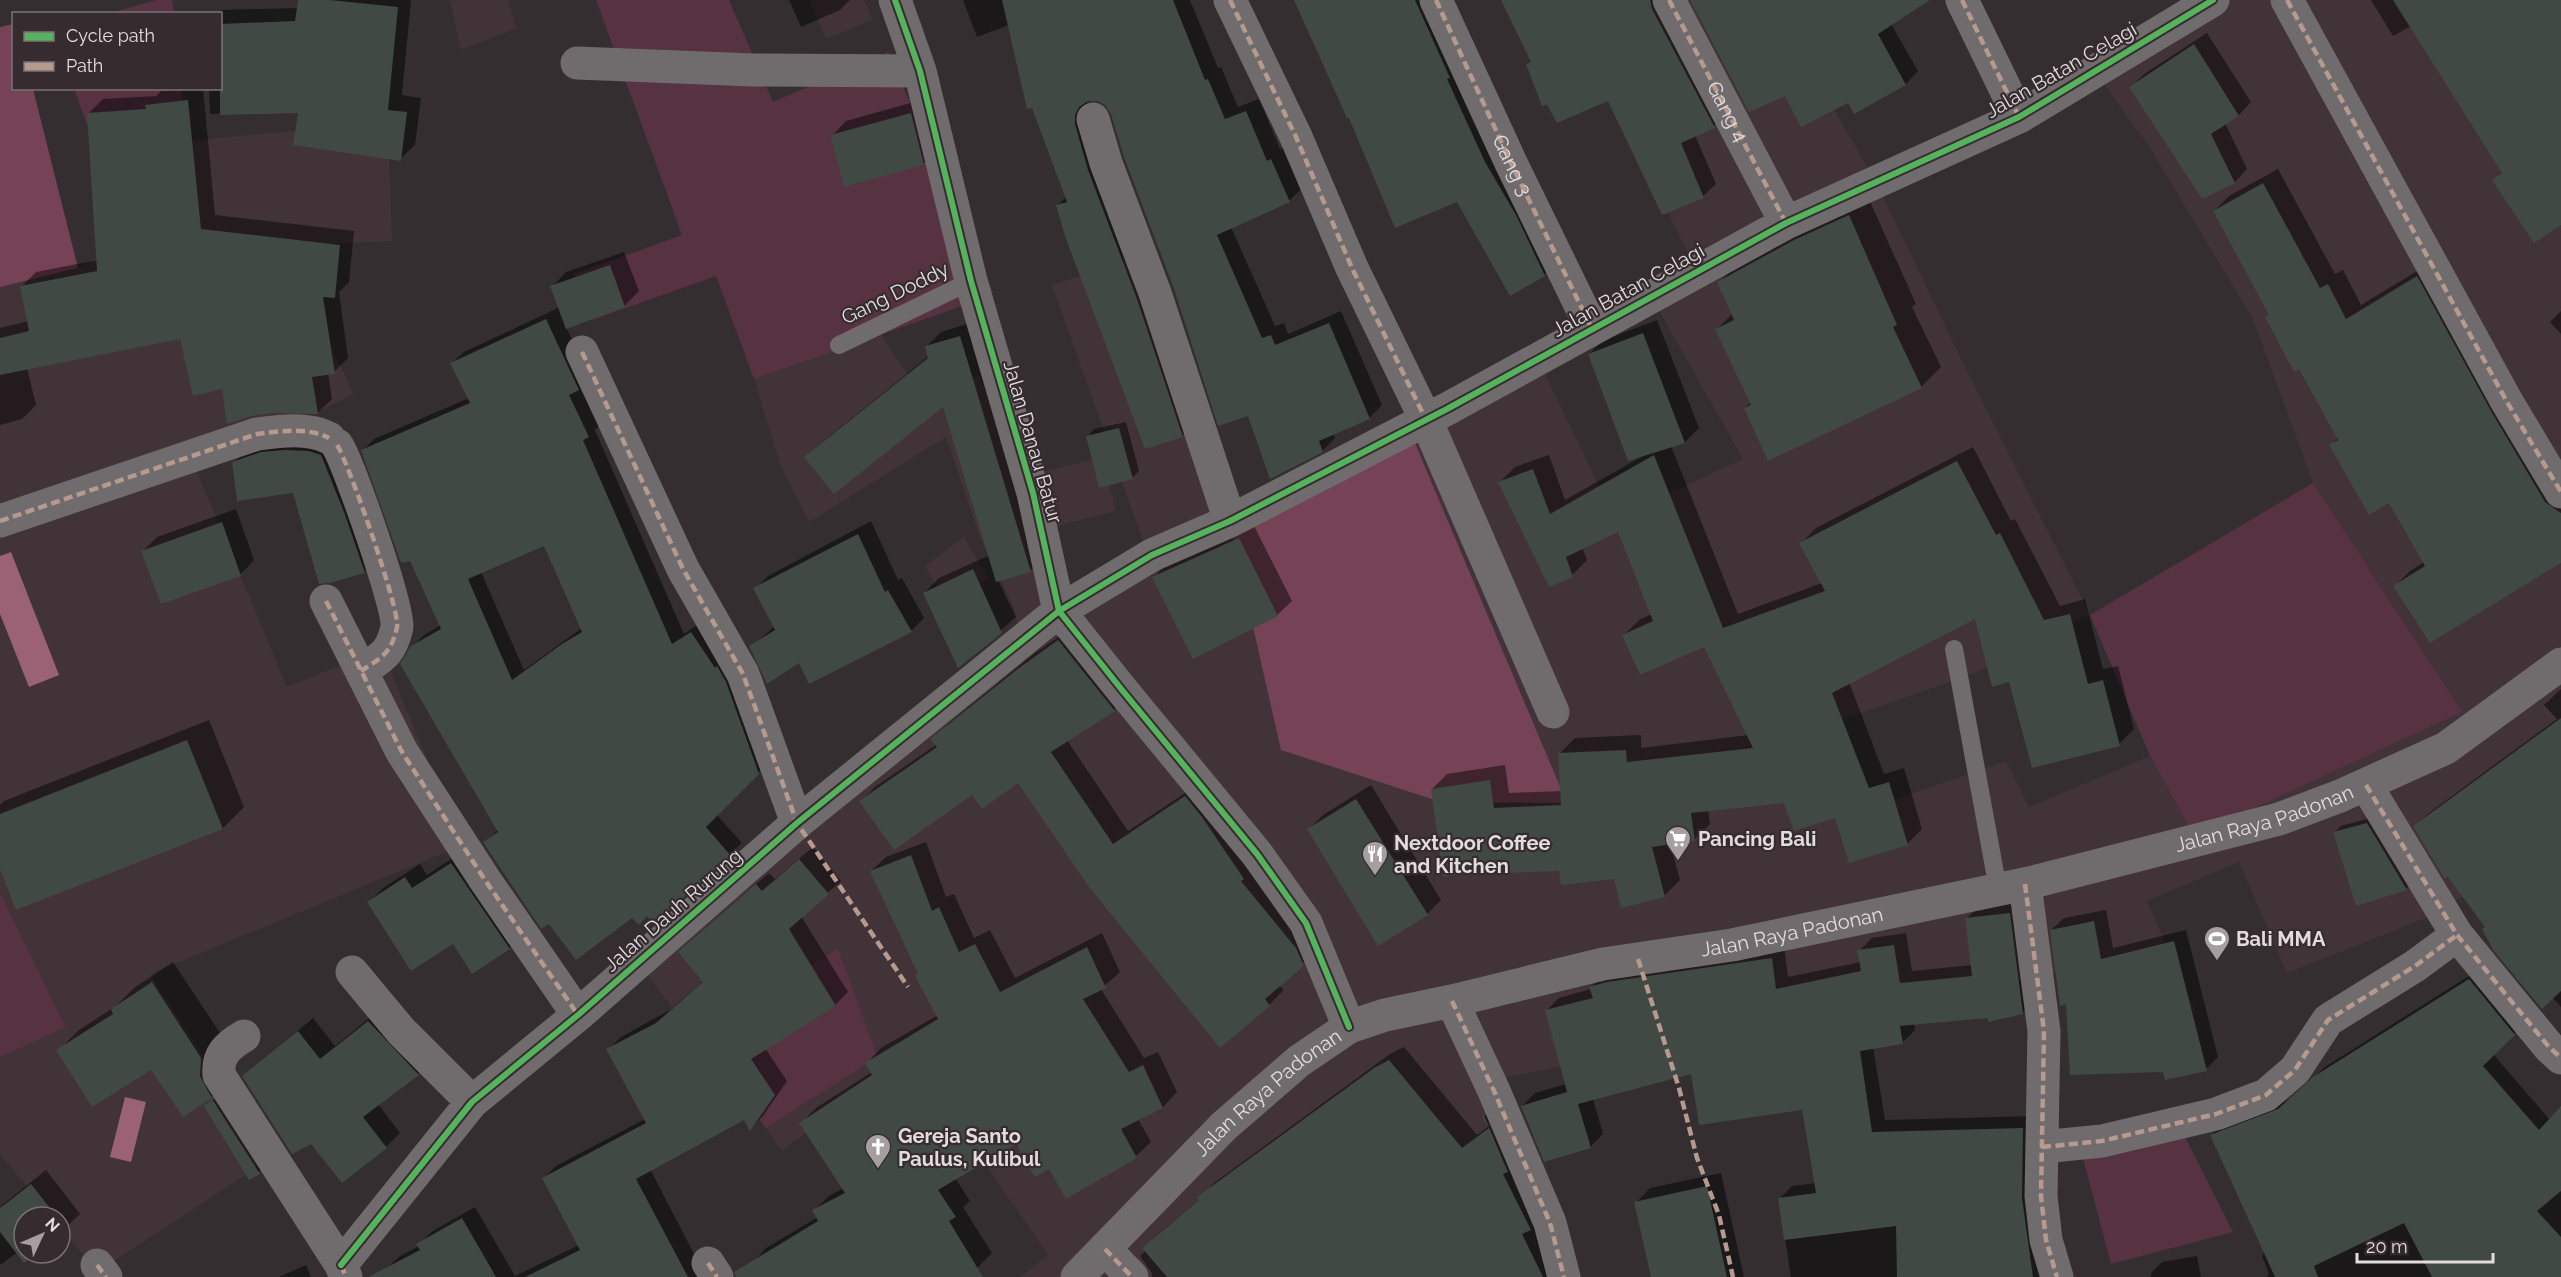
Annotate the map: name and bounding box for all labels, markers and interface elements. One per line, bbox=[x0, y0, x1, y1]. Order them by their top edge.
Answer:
legend bbox=[12, 12, 222, 90]
street label: Jalan Batan Celagi bbox=[1981, 17, 2141, 123]
text: Cycle path bbox=[66, 25, 155, 46]
text: Path bbox=[66, 55, 103, 76]
street label: Gang 4 bbox=[1702, 77, 1753, 146]
street label: Gang 3 bbox=[1488, 131, 1537, 200]
street label: Jalan Batan Celagi bbox=[1548, 238, 1708, 342]
street label: Gang Doddy bbox=[837, 257, 953, 329]
street label: Jalan Danau Batur bbox=[998, 358, 1068, 526]
street label: Jalan Raya Padonan bbox=[2172, 780, 2357, 857]
supermarket icon: Pancing Bali bbox=[1663, 824, 1693, 862]
place label: Pancing Bali bbox=[1698, 827, 1816, 851]
place label: Nextdoor Coffee and Kitchen bbox=[1394, 831, 1550, 878]
restaurant icon: Nextdoor Coffee and Kitchen bbox=[1360, 839, 1390, 877]
street label: Jalan Dauh Rurung bbox=[599, 844, 747, 976]
street label: Jalan Raya Padonan bbox=[1699, 902, 1885, 961]
sports icon: Bali MMA bbox=[2202, 924, 2232, 962]
place label: Bali MMA bbox=[2236, 927, 2326, 951]
street label: Jalan Raya Padonan bbox=[1189, 1024, 1346, 1161]
place label: Gereja Santo Paulus, Kulibul bbox=[898, 1124, 1041, 1171]
church icon: Gereja Santo Paulus, Kulibul bbox=[863, 1132, 893, 1170]
north arrow bbox=[12, 1205, 72, 1265]
text: N bbox=[41, 1214, 64, 1236]
scale bar bbox=[2357, 1226, 2494, 1264]
text: 20 m bbox=[2366, 1236, 2408, 1257]

